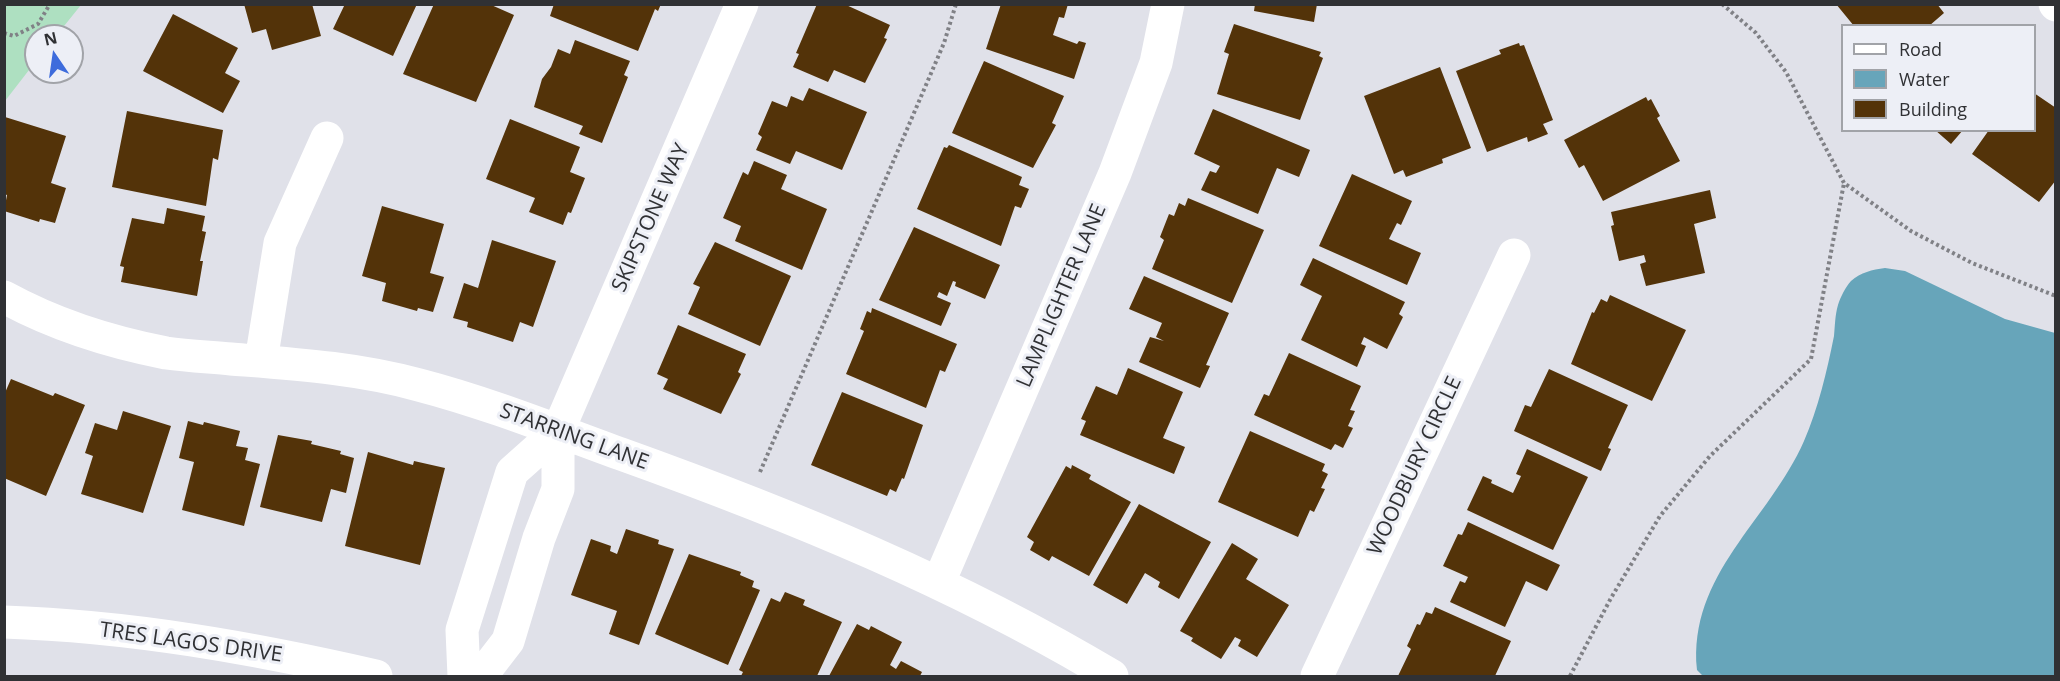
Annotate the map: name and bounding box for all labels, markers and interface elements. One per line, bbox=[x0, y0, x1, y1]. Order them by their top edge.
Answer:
north arrow bbox=[24, 24, 84, 84]
legend bbox=[1841, 24, 2036, 132]
text: N bbox=[42, 26, 59, 51]
text: Road bbox=[1899, 37, 1942, 61]
text: Water bbox=[1899, 67, 1950, 91]
text: Building bbox=[1899, 97, 1967, 121]
street label: SKIPSTONE WAY bbox=[607, 140, 695, 296]
street label: LAMPLIGHTER LANE bbox=[1012, 201, 1112, 391]
street label: WOODBURY CIRCLE bbox=[1363, 373, 1467, 559]
street label: STARRING LANE bbox=[496, 398, 652, 476]
street label: TRES LAGOS DRIVE bbox=[98, 618, 284, 668]

